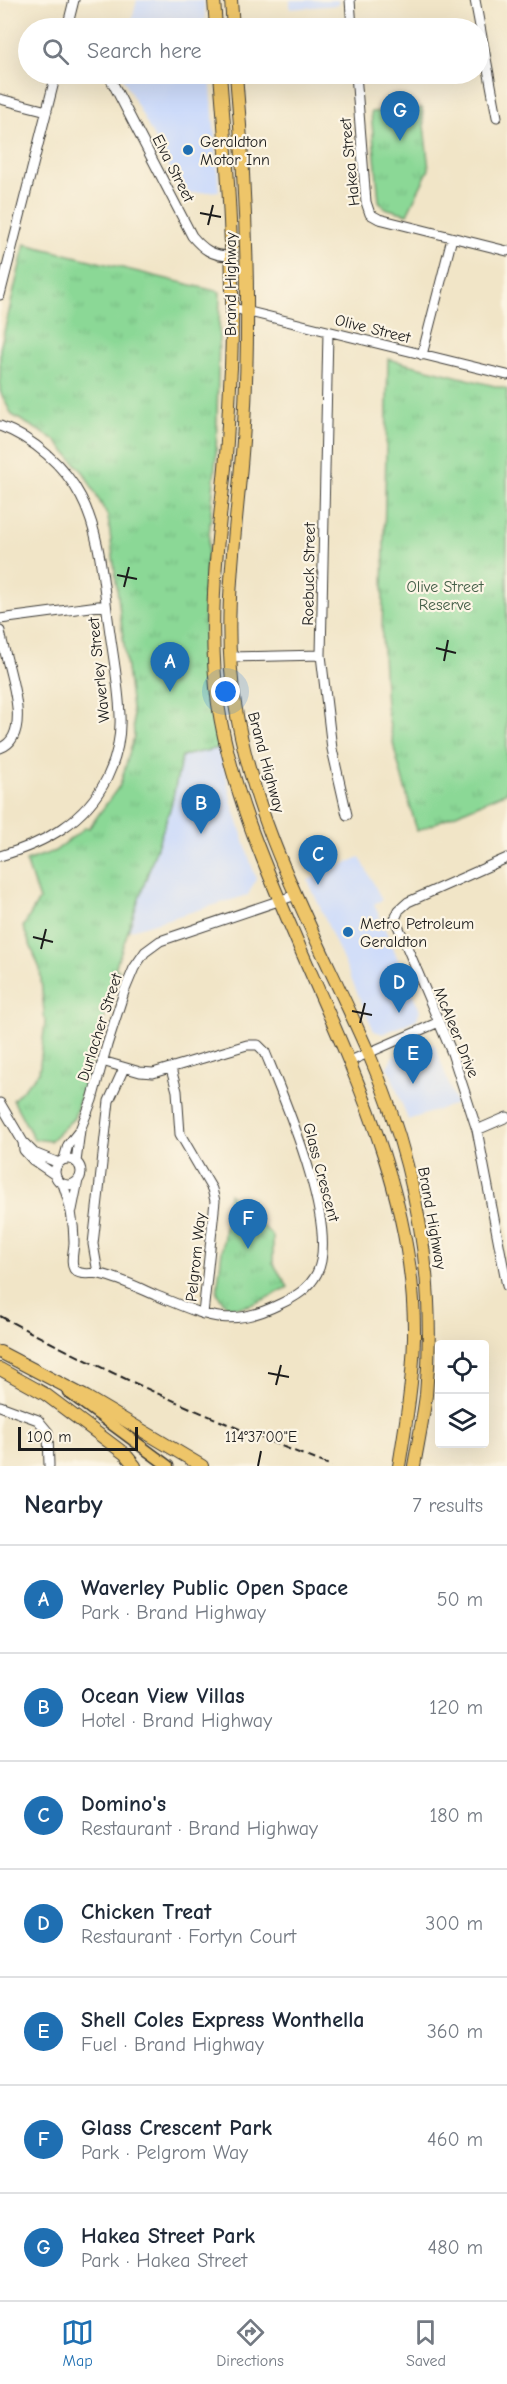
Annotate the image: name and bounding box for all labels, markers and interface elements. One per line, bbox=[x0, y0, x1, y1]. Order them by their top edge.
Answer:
search box bbox=[18, 18, 489, 84]
icon: search bbox=[39, 35, 72, 68]
text: Search here bbox=[87, 38, 202, 64]
pin: G bbox=[380, 92, 420, 141]
street label: Hakea Street bbox=[336, 116, 364, 207]
street label: Elva Street bbox=[148, 132, 198, 206]
place label: Geraldton Motor Inn bbox=[200, 133, 270, 169]
marker: Geraldton Motor Inn bbox=[181, 143, 195, 157]
street label: Brand Highway bbox=[222, 231, 240, 336]
street label: Olive Street bbox=[333, 311, 413, 347]
street label: Roebuck Street bbox=[299, 522, 319, 626]
park label: Olive Street Reserve bbox=[406, 578, 484, 614]
street label: Waverley Street bbox=[84, 616, 113, 723]
pin: A bbox=[150, 642, 190, 692]
your location bbox=[211, 677, 240, 706]
street label: Brand Highway bbox=[244, 710, 288, 816]
pin: B bbox=[182, 784, 220, 834]
pin: C bbox=[298, 836, 338, 885]
place label: Metro Petroleum Geraldton bbox=[360, 915, 474, 951]
marker: Metro Petroleum Geraldton bbox=[341, 925, 355, 939]
pin: D bbox=[380, 964, 418, 1013]
street label: Durlacher Street bbox=[74, 971, 126, 1084]
street label: McAleer Drive bbox=[430, 984, 482, 1080]
pin: E bbox=[394, 1034, 432, 1084]
street label: Glass Crescent bbox=[299, 1121, 343, 1224]
street label: Brand Highway bbox=[414, 1165, 450, 1272]
pin: F bbox=[228, 1200, 268, 1249]
street label: Pelgrom Way bbox=[182, 1211, 210, 1303]
map controls bbox=[435, 1340, 489, 1448]
button: locate bbox=[435, 1340, 489, 1394]
button: layers bbox=[435, 1394, 489, 1448]
scale bar bbox=[18, 1424, 138, 1452]
text: 100 m bbox=[27, 1428, 71, 1446]
text: 114°37'00"E bbox=[225, 1428, 297, 1446]
text: Nearby bbox=[24, 1490, 103, 1520]
text: 7 results bbox=[412, 1494, 483, 1517]
text: Waverley Public Open Space bbox=[81, 1575, 348, 1601]
text: A bbox=[38, 1588, 49, 1611]
text: 50 m bbox=[437, 1588, 483, 1611]
text: Park · Brand Highway bbox=[81, 1601, 266, 1624]
text: Ocean View Villas bbox=[81, 1683, 245, 1709]
text: B bbox=[37, 1696, 50, 1719]
text: 120 m bbox=[429, 1696, 483, 1719]
text: Hotel · Brand Highway bbox=[81, 1709, 272, 1732]
text: Domino's bbox=[81, 1791, 166, 1817]
text: C bbox=[37, 1804, 50, 1827]
text: 180 m bbox=[429, 1804, 483, 1827]
text: Restaurant · Brand Highway bbox=[81, 1817, 318, 1840]
text: Chicken Treat bbox=[81, 1899, 211, 1925]
text: D bbox=[37, 1912, 50, 1935]
text: 300 m bbox=[425, 1912, 483, 1935]
text: Restaurant · Fortyn Court bbox=[81, 1925, 296, 1948]
text: Shell Coles Express Wonthella bbox=[81, 2007, 365, 2033]
text: E bbox=[38, 2020, 49, 2043]
text: 360 m bbox=[427, 2020, 483, 2043]
text: Fuel · Brand Highway bbox=[81, 2033, 264, 2056]
text: Glass Crescent Park bbox=[81, 2115, 272, 2141]
text: F bbox=[38, 2128, 49, 2151]
text: 460 m bbox=[427, 2128, 483, 2151]
text: Park · Pelgrom Way bbox=[81, 2141, 248, 2164]
text: Hakea Street Park bbox=[81, 2223, 255, 2249]
text: G bbox=[36, 2236, 51, 2259]
text: 480 m bbox=[428, 2236, 483, 2259]
text: Park · Hakea Street bbox=[81, 2249, 247, 2272]
tab: Map bbox=[61, 2316, 94, 2370]
tab: Directions bbox=[216, 2316, 284, 2370]
tab: Saved bbox=[406, 2316, 446, 2370]

